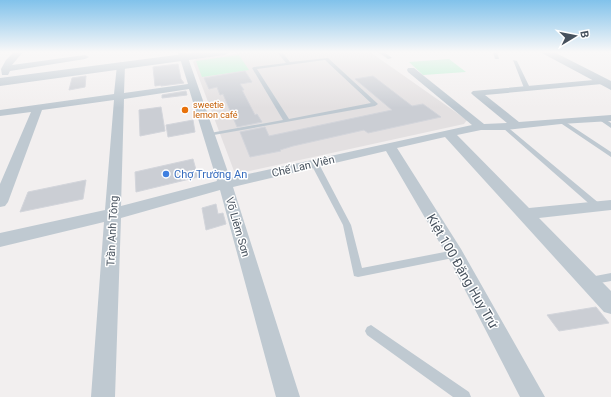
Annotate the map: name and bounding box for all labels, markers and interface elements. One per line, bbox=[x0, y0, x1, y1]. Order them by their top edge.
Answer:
north arrow bbox=[555, 16, 595, 56]
text: B bbox=[577, 30, 591, 39]
place label: sweetie lemon café bbox=[193, 100, 238, 120]
marker: sweetie lemon café bbox=[180, 105, 190, 115]
street label: Chế Lan Viên bbox=[270, 153, 336, 180]
place label: Chợ Trường An bbox=[174, 168, 247, 181]
marker: Chợ Trường An bbox=[161, 169, 171, 179]
street label: Trần Anh Tông bbox=[104, 195, 121, 267]
street label: Võ Liêm Sơn bbox=[223, 196, 252, 258]
street label: Kiệt 100 Đặng Huy Trứ bbox=[424, 211, 502, 332]

